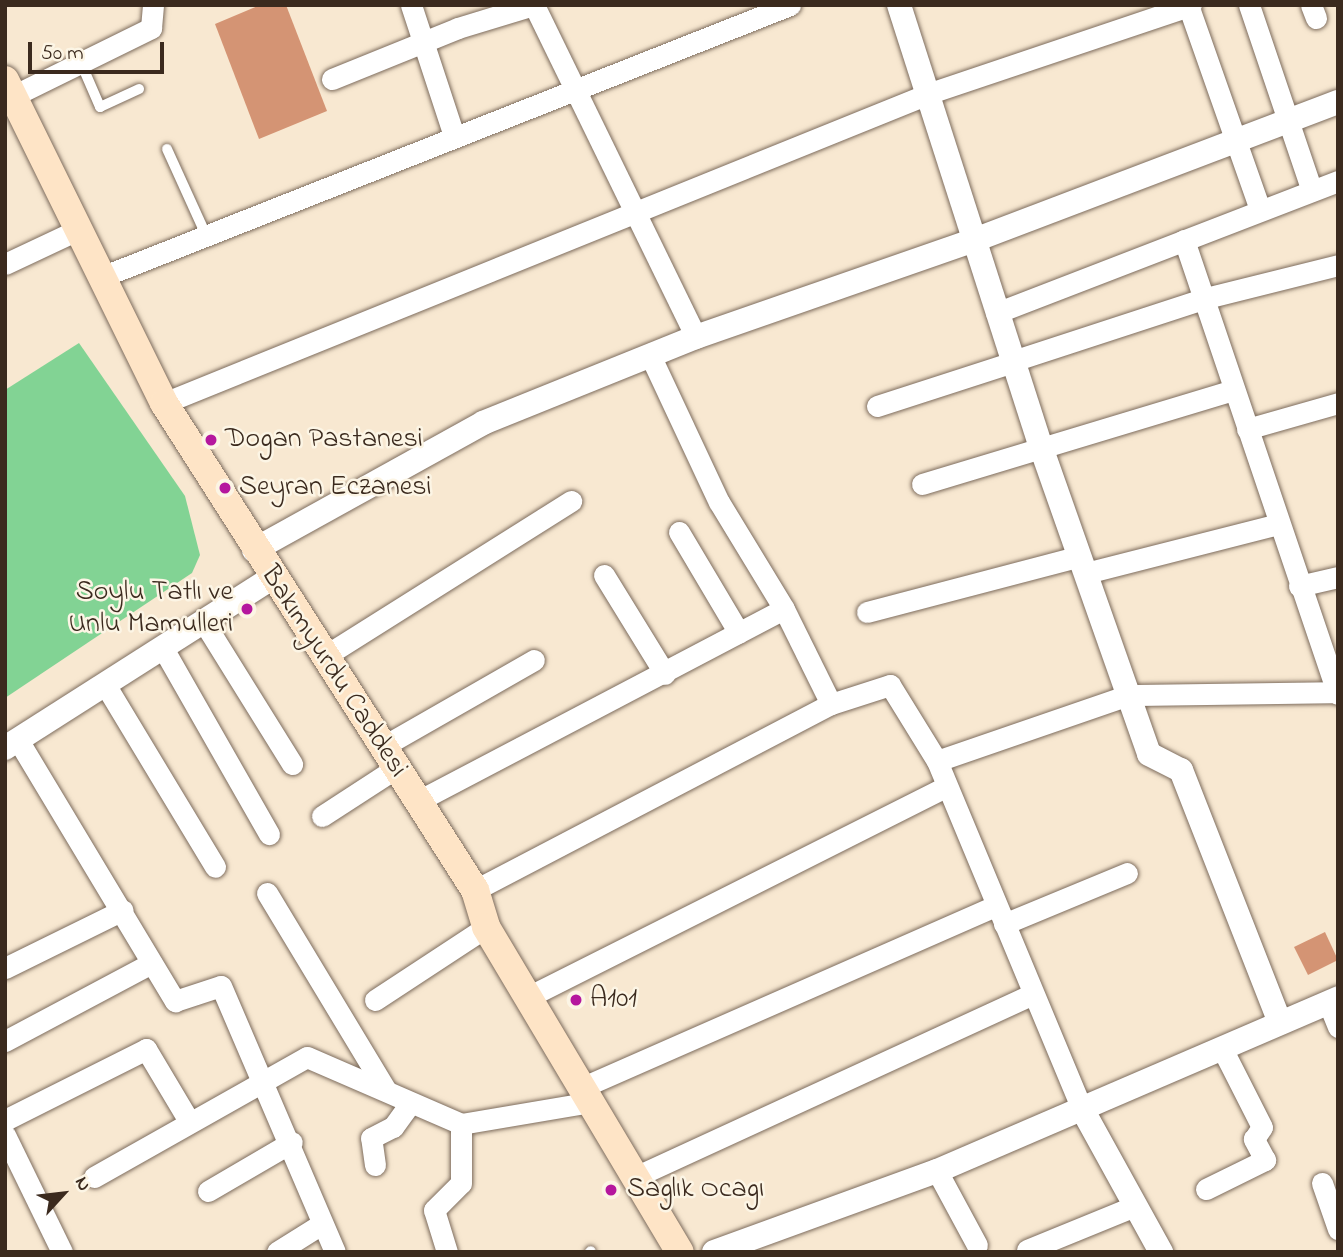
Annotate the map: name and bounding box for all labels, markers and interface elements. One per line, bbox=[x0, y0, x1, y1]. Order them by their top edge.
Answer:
scale bar bbox=[32, 28, 168, 72]
text: 50 m bbox=[41, 39, 84, 69]
place label: Dogan Pastanesi bbox=[225, 423, 423, 457]
marker: Dogan Pastanesi bbox=[203, 432, 219, 448]
place label: Seyran Eczanesi bbox=[239, 471, 432, 505]
marker: Seyran Eczanesi bbox=[217, 480, 233, 496]
street label: Bakımyurdu Caddesi bbox=[252, 560, 414, 784]
place label: Soylu Tatlı ve Unlu Mamulleri bbox=[68, 576, 233, 642]
marker: Soylu Tatlı ve Unlu Mamulleri bbox=[239, 601, 255, 617]
place label: A101 bbox=[590, 983, 637, 1017]
marker: A101 bbox=[568, 992, 584, 1008]
north arrow bbox=[28, 1159, 98, 1229]
text: N bbox=[67, 1172, 97, 1196]
place label: Saglık Ocagı bbox=[627, 1173, 764, 1207]
marker: Saglık Ocagı bbox=[601, 1180, 621, 1200]

